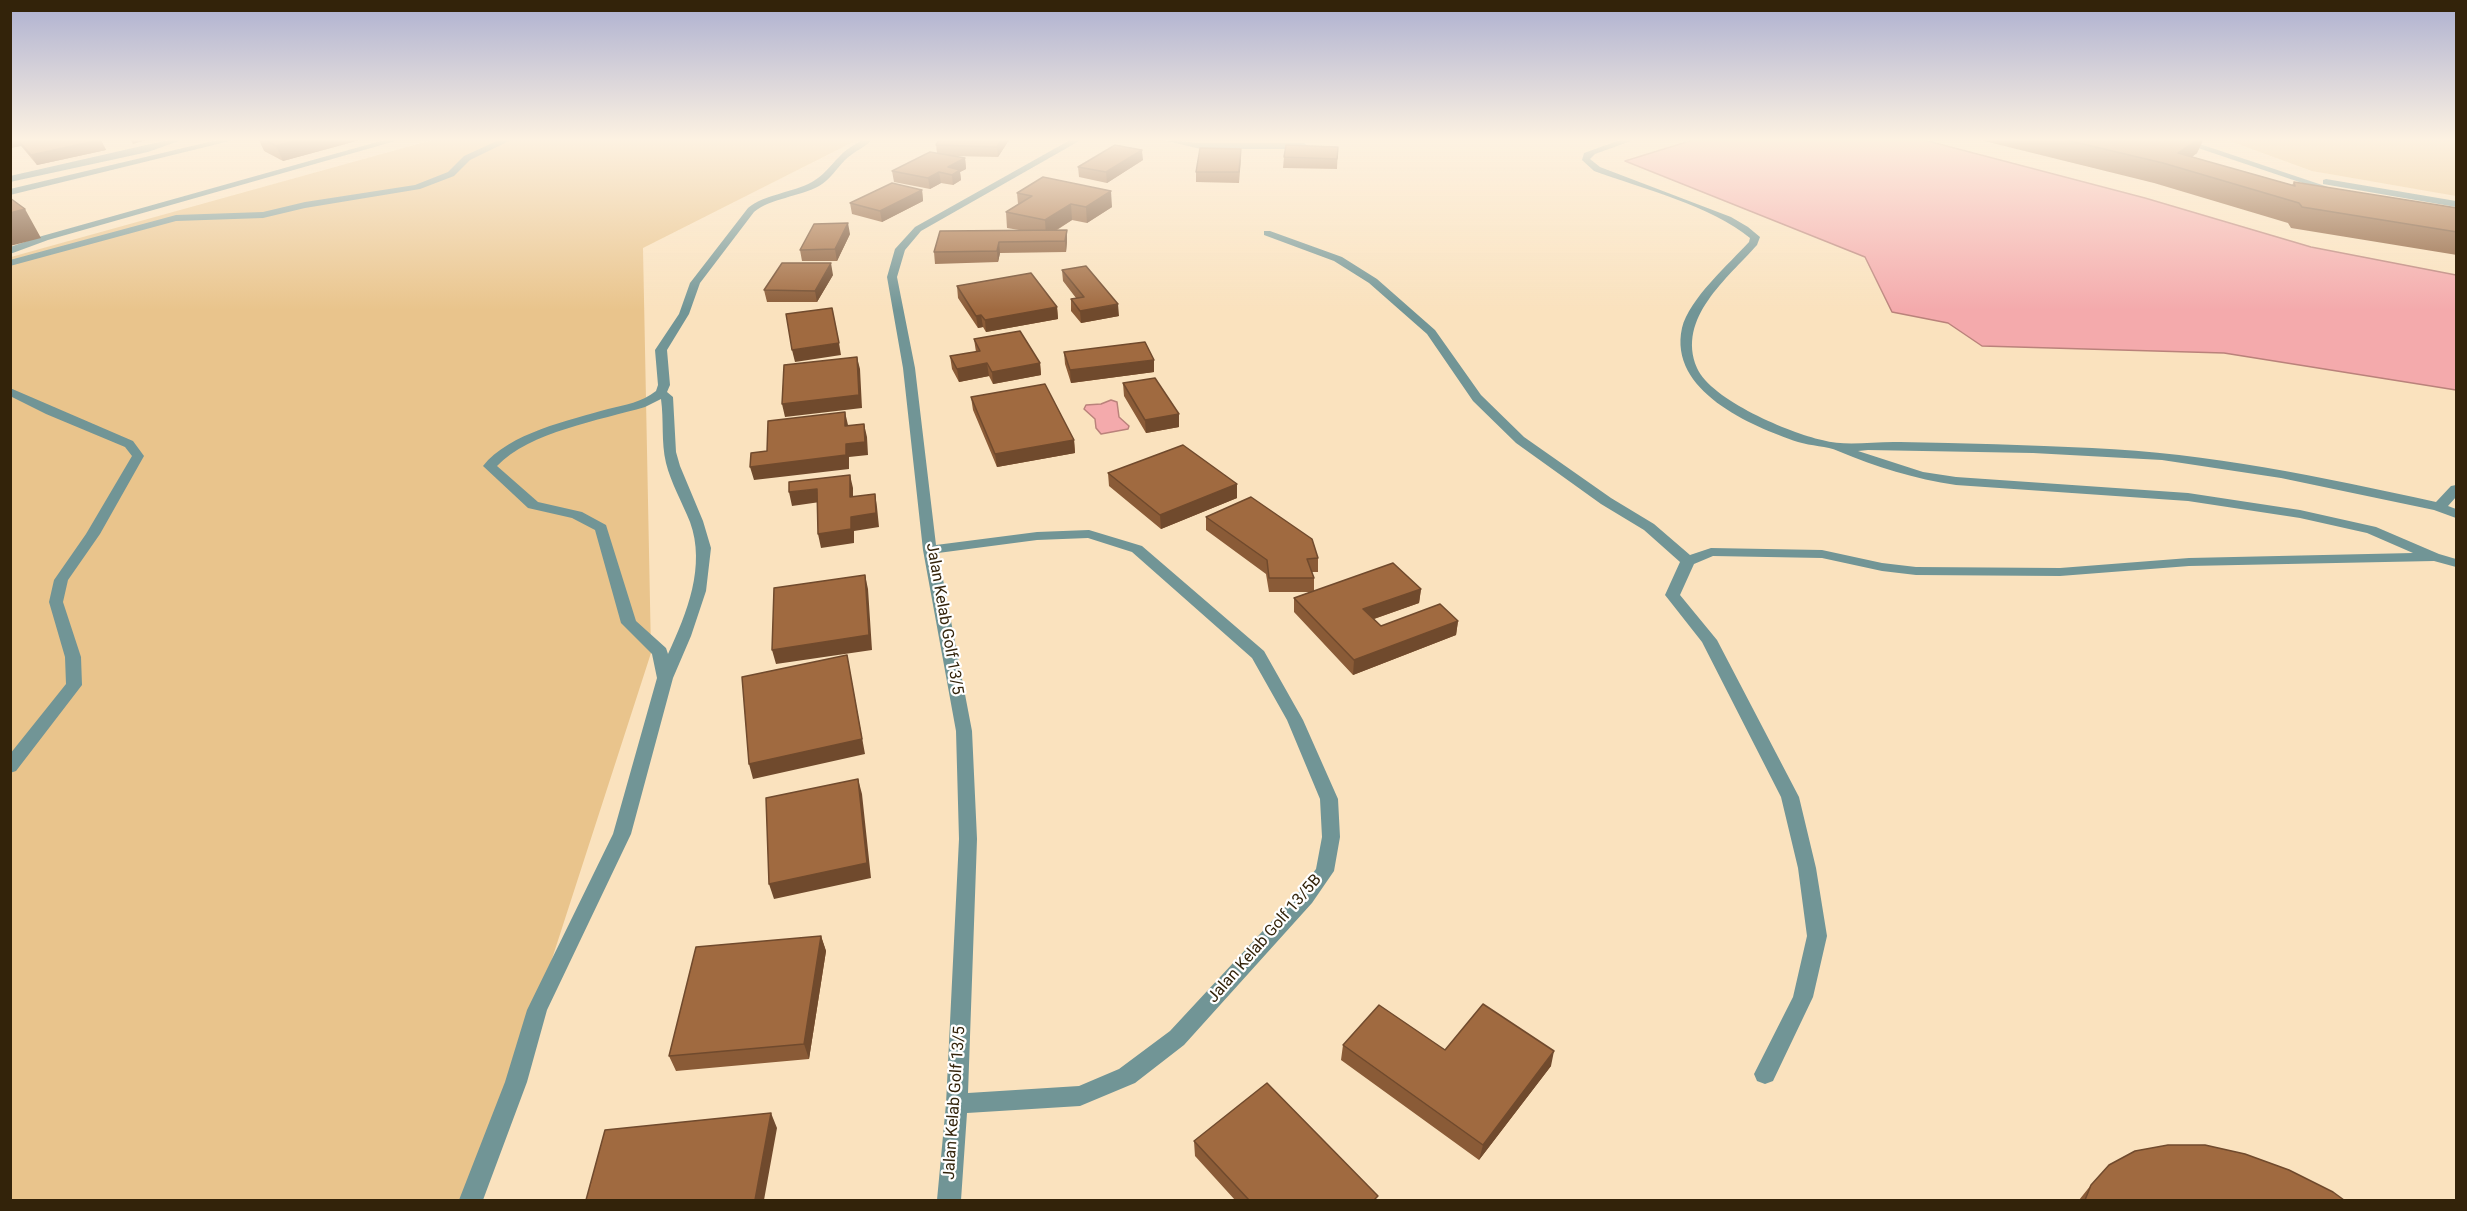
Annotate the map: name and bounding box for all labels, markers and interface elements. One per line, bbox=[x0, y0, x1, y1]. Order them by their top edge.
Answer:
street label: Jalan Kelab Golf 13/5 bbox=[921, 542, 967, 696]
street label: Jalan Kelab Golf 13/5B bbox=[1204, 871, 1326, 1007]
street label: Jalan Kelab Golf 13/5 bbox=[940, 1026, 970, 1180]

